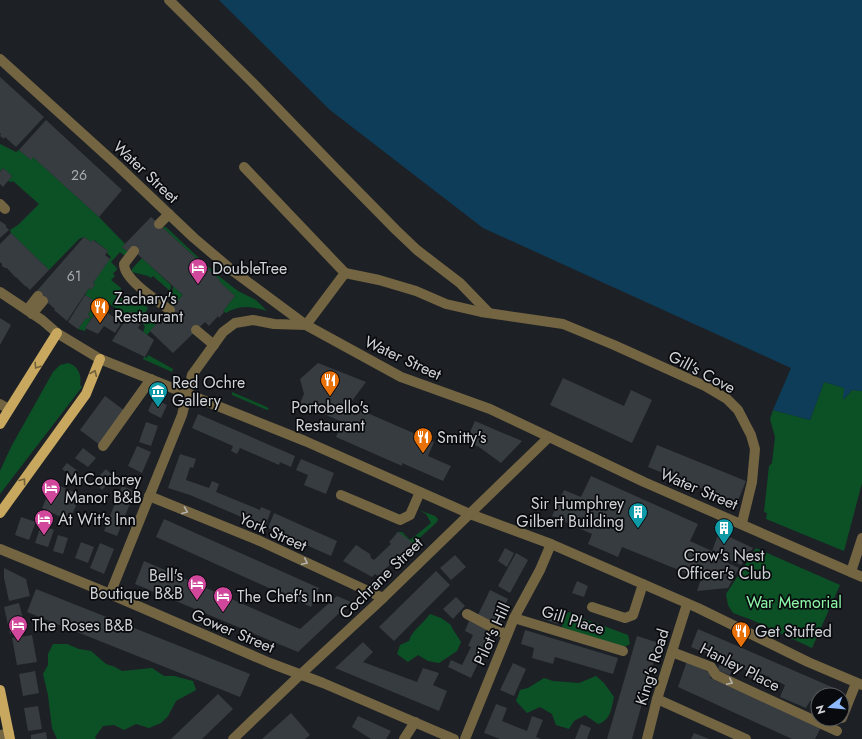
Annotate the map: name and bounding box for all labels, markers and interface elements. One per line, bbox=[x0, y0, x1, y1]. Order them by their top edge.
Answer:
street label: Water Street bbox=[108, 135, 184, 209]
house number: 26 bbox=[71, 165, 87, 185]
hotel icon: DoubleTree bbox=[187, 257, 209, 285]
place label: DoubleTree bbox=[212, 257, 287, 280]
house number: 61 bbox=[67, 266, 81, 286]
place label: Zachary's Restaurant bbox=[114, 287, 183, 328]
restaurant icon: Zachary's Restaurant bbox=[89, 296, 111, 324]
street label: Water Street bbox=[361, 330, 445, 386]
street label: Gill's Cove bbox=[665, 345, 739, 399]
one-way arrow bbox=[34, 362, 41, 369]
restaurant icon: Portobello's Restaurant bbox=[319, 369, 341, 397]
one-way arrow bbox=[89, 370, 97, 378]
place label: Red Ochre Gallery bbox=[172, 371, 245, 412]
museum icon: Red Ochre Gallery bbox=[147, 380, 169, 408]
place label: Portobello's Restaurant bbox=[291, 396, 369, 437]
restaurant icon: Smitty's bbox=[412, 426, 434, 454]
place label: Smitty's bbox=[437, 426, 487, 449]
street label: Water Street bbox=[657, 462, 742, 516]
place label: MrCoubrey Manor B&B bbox=[65, 468, 142, 509]
hotel icon: MrCoubrey Manor B&B bbox=[40, 477, 62, 505]
one-way arrow bbox=[18, 479, 25, 486]
place label: Sir Humphrey Gilbert Building bbox=[516, 492, 625, 533]
building icon: Sir Humphrey Gilbert Building bbox=[627, 501, 649, 529]
one-way arrow bbox=[182, 507, 189, 515]
street label: York Street bbox=[236, 507, 311, 557]
hotel icon: At Wit's Inn bbox=[33, 508, 55, 536]
place label: At Wit's Inn bbox=[58, 508, 136, 531]
building icon: Crow's Nest Officer's Club bbox=[713, 517, 735, 545]
street label: Cochrane Street bbox=[334, 532, 428, 624]
place label: Crow's Nest Officer's Club bbox=[677, 544, 771, 585]
one-way arrow bbox=[300, 557, 308, 565]
place label: Bell's Boutique B&B bbox=[90, 564, 183, 605]
hotel icon: Bell's Boutique B&B bbox=[186, 573, 208, 601]
hotel icon: The Chef's Inn bbox=[212, 585, 234, 613]
place label: The Chef's Inn bbox=[237, 585, 333, 608]
park label: War Memorial bbox=[746, 591, 842, 614]
street label: Pilot's Hill bbox=[468, 599, 516, 669]
street label: Gill Place bbox=[539, 600, 607, 640]
street label: Gower Street bbox=[188, 603, 278, 659]
hotel icon: The Roses B&B bbox=[7, 614, 29, 642]
place label: The Roses B&B bbox=[32, 614, 133, 637]
restaurant icon: Get Stuffed bbox=[730, 620, 752, 648]
place label: Get Stuffed bbox=[755, 620, 832, 643]
street label: King's Road bbox=[629, 626, 675, 708]
street label: Hanley Place bbox=[696, 637, 784, 697]
one-way arrow bbox=[725, 677, 733, 685]
north arrow bbox=[810, 687, 850, 727]
text: N bbox=[811, 703, 829, 716]

